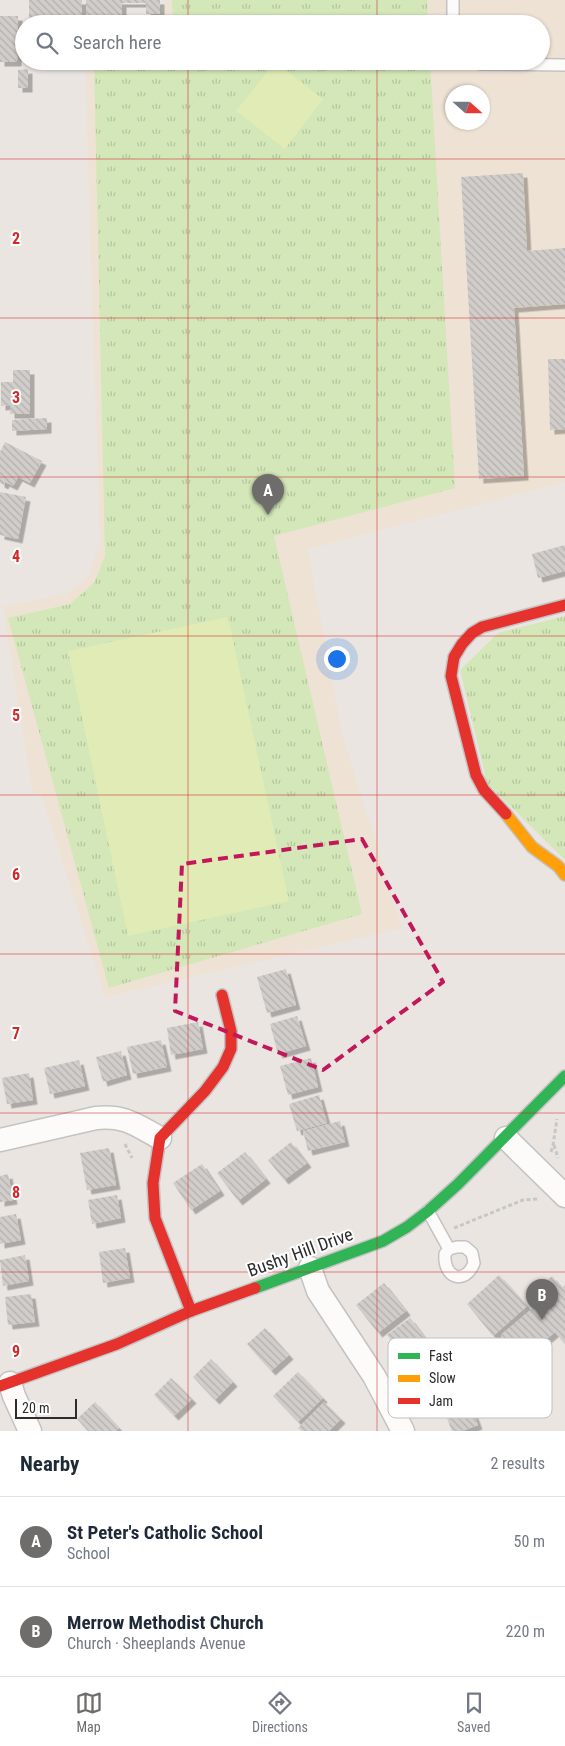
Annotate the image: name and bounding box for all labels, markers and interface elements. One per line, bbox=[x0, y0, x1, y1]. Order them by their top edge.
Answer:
search box bbox=[15, 15, 550, 70]
icon: search bbox=[33, 29, 61, 57]
text: Search here bbox=[73, 31, 161, 54]
north arrow bbox=[445, 85, 490, 130]
text: 2 bbox=[12, 229, 20, 248]
text: 3 bbox=[12, 388, 20, 407]
pin: A bbox=[252, 474, 284, 515]
text: 4 bbox=[12, 547, 20, 566]
your location bbox=[324, 646, 350, 672]
text: 5 bbox=[12, 706, 20, 725]
text: 6 bbox=[12, 865, 20, 884]
text: 7 bbox=[12, 1024, 20, 1043]
text: 8 bbox=[12, 1183, 20, 1202]
street label: Bushy Hill Drive bbox=[244, 1223, 356, 1281]
pin: B bbox=[526, 1279, 558, 1320]
legend bbox=[388, 1338, 552, 1418]
text: 9 bbox=[12, 1342, 20, 1361]
text: Fast bbox=[429, 1348, 453, 1364]
text: Slow bbox=[429, 1370, 456, 1386]
text: Jam bbox=[429, 1393, 453, 1409]
scale bar bbox=[15, 1396, 78, 1419]
text: 20 m bbox=[22, 1400, 50, 1416]
text: Nearby bbox=[20, 1452, 79, 1476]
text: 2 results bbox=[490, 1454, 545, 1473]
text: St Peter's Catholic School bbox=[67, 1521, 263, 1544]
text: A bbox=[31, 1532, 41, 1551]
text: 50 m bbox=[513, 1532, 545, 1551]
text: School bbox=[67, 1544, 110, 1563]
text: Merrow Methodist Church bbox=[67, 1611, 264, 1634]
text: B bbox=[32, 1622, 40, 1641]
text: 220 m bbox=[506, 1622, 545, 1641]
text: Church · Sheeplands Avenue bbox=[67, 1634, 246, 1653]
tab: Map bbox=[75, 1689, 103, 1735]
tab: Directions bbox=[252, 1689, 308, 1735]
tab: Saved bbox=[457, 1689, 490, 1735]

